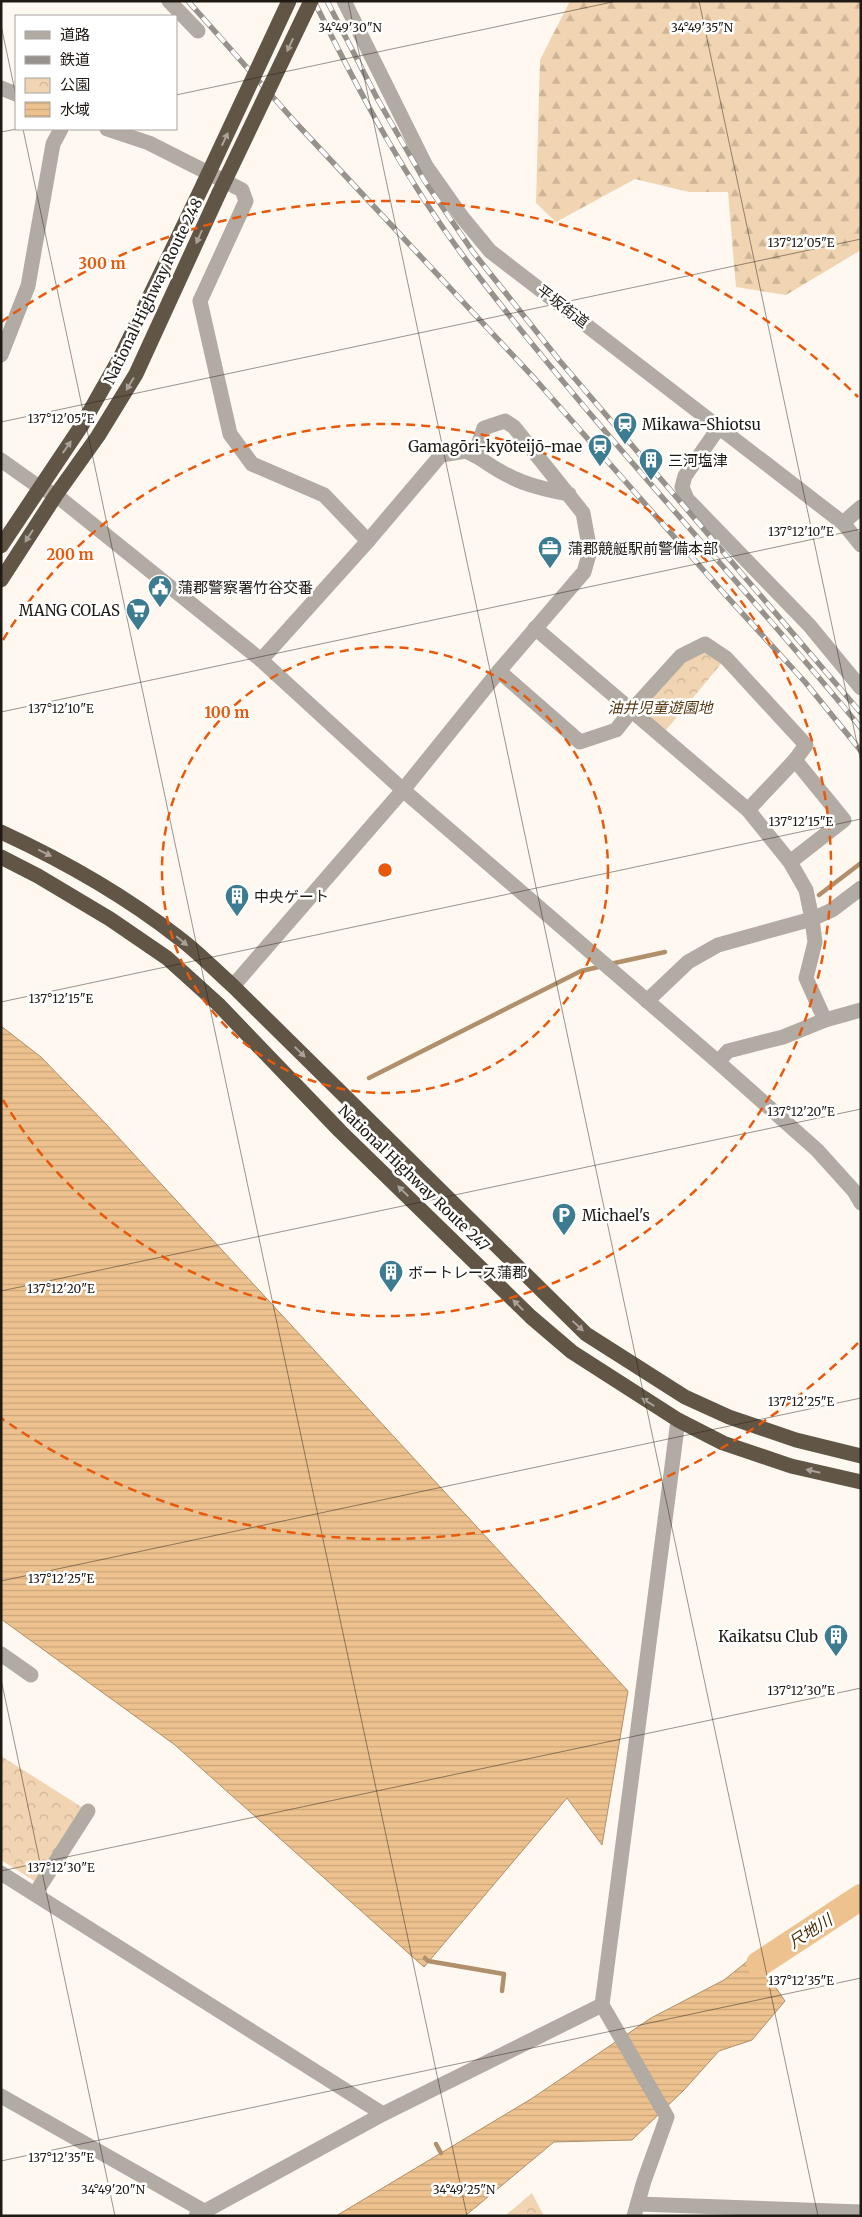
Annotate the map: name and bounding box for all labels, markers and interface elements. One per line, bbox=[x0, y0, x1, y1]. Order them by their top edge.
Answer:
legend bbox=[15, 15, 178, 130]
text: 34°49'30"N bbox=[318, 20, 383, 35]
text: 34°49'35"N bbox=[671, 20, 734, 35]
text: 道路 bbox=[60, 25, 90, 44]
one-way arrow bbox=[285, 38, 293, 52]
text: 鉄道 bbox=[60, 50, 90, 69]
text: 公園 bbox=[60, 75, 90, 94]
text: 水域 bbox=[60, 100, 90, 119]
one-way arrow bbox=[221, 131, 229, 146]
street label: National Highway Route 248 bbox=[100, 195, 206, 387]
one-way arrow bbox=[195, 230, 203, 244]
text: 137°12'05"E bbox=[768, 235, 835, 250]
text: 300 m bbox=[78, 254, 126, 273]
street label: 平坂街道 bbox=[533, 280, 593, 332]
one-way arrow bbox=[125, 377, 134, 390]
text: 137°12'05"E bbox=[28, 411, 95, 426]
station icon: Mikawa-Shiotsu bbox=[612, 411, 638, 445]
place label: Mikawa-Shiotsu bbox=[642, 415, 761, 434]
station icon: Gamagōri-kyōteijō-mae bbox=[587, 433, 613, 467]
place label: Gamagōri-kyōteijō-mae bbox=[408, 437, 582, 456]
one-way arrow bbox=[62, 440, 72, 454]
building icon: 三河塩津 bbox=[638, 447, 664, 481]
place label: 三河塩津 bbox=[668, 451, 728, 470]
text: 137°12'10"E bbox=[768, 524, 834, 539]
one-way arrow bbox=[25, 529, 34, 543]
office icon: 蒲郡競艇駅前警備本部 bbox=[537, 535, 563, 569]
place label: 蒲郡競艇駅前警備本部 bbox=[568, 539, 718, 558]
text: 200 m bbox=[46, 545, 94, 564]
public building icon: 蒲郡警察署竹谷交番 bbox=[147, 574, 173, 608]
place label: 蒲郡警察署竹谷交番 bbox=[178, 578, 313, 597]
supermarket icon: MANG COLAS bbox=[125, 597, 151, 631]
place label: MANG COLAS bbox=[19, 601, 120, 620]
park label: 油井児童遊園地 bbox=[607, 698, 714, 717]
text: 137°12'10"E bbox=[28, 701, 94, 716]
text: 100 m bbox=[205, 703, 249, 722]
text: 137°12'15"E bbox=[769, 814, 834, 829]
one-way arrow bbox=[38, 848, 53, 857]
centre of rings bbox=[376, 861, 394, 879]
building icon: 中央ゲート bbox=[224, 883, 250, 917]
place label: 中央ゲート bbox=[254, 887, 329, 906]
one-way arrow bbox=[175, 935, 188, 946]
text: 137°12'15"E bbox=[29, 991, 94, 1006]
one-way arrow bbox=[294, 1046, 306, 1058]
street label: National Highway Route 247 bbox=[334, 1101, 494, 1256]
text: 137°12'20"E bbox=[767, 1104, 835, 1119]
one-way arrow bbox=[397, 1185, 409, 1197]
parking icon: Michael's bbox=[551, 1202, 577, 1236]
place label: Michael's bbox=[582, 1206, 650, 1225]
building icon: ボートレース蒲郡 bbox=[378, 1259, 404, 1293]
place label: ボートレース蒲郡 bbox=[408, 1263, 527, 1282]
text: 137°12'20"E bbox=[27, 1281, 95, 1296]
one-way arrow bbox=[513, 1299, 525, 1311]
one-way arrow bbox=[571, 1320, 583, 1332]
text: 137°12'25"E bbox=[768, 1394, 834, 1409]
one-way arrow bbox=[642, 1397, 655, 1406]
one-way arrow bbox=[806, 1467, 821, 1475]
text: 137°12'25"E bbox=[28, 1571, 94, 1586]
building icon: Kaikatsu Club bbox=[823, 1623, 849, 1657]
place label: Kaikatsu Club bbox=[718, 1627, 818, 1646]
text: 137°12'30"E bbox=[767, 1683, 835, 1698]
text: 137°12'30"E bbox=[27, 1860, 95, 1875]
water label: 尺地川 bbox=[784, 1908, 837, 1952]
text: 137°12'35"E bbox=[768, 1973, 834, 1988]
text: 137°12'35"E bbox=[28, 2150, 94, 2165]
text: 34°49'20"N bbox=[81, 2182, 146, 2197]
text: 34°49'25"N bbox=[433, 2182, 496, 2197]

